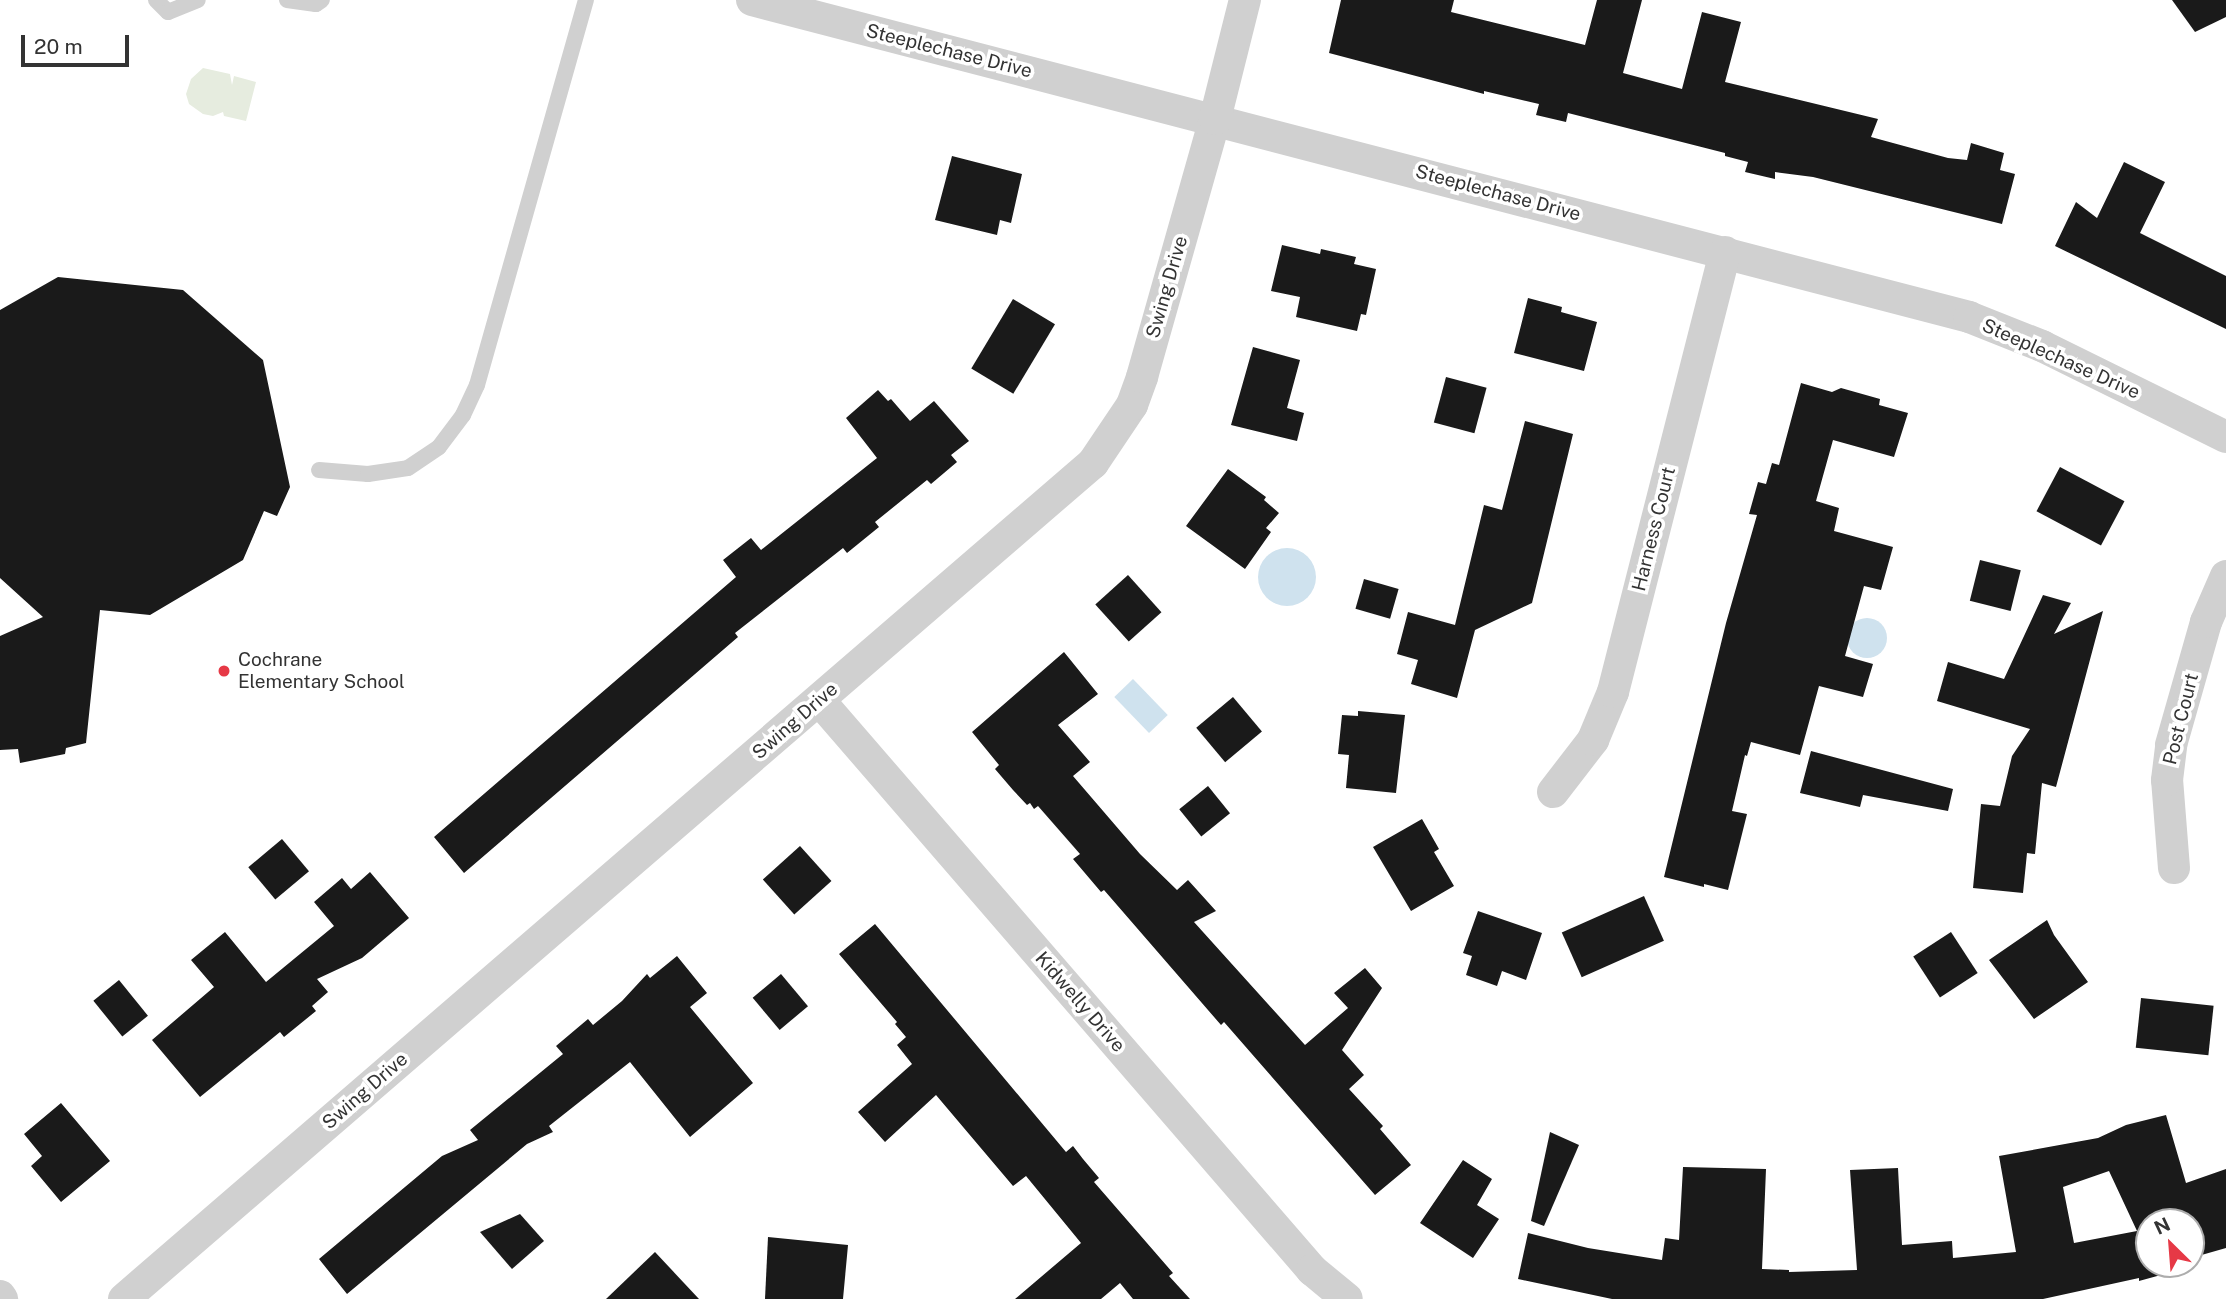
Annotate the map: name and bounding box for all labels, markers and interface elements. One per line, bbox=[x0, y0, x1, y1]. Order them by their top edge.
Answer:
street label: Steeplechase Drive bbox=[864, 19, 1034, 83]
scale bar bbox=[24, 21, 133, 65]
text: 20 m bbox=[34, 34, 83, 59]
street label: Steeplechase Drive bbox=[1413, 160, 1583, 226]
street label: Swing Drive bbox=[1142, 233, 1192, 341]
street label: Steeplechase Drive bbox=[1979, 314, 2143, 404]
street label: Harness Court bbox=[1628, 464, 1680, 594]
place label: Cochrane Elementary School bbox=[238, 649, 405, 693]
marker: Cochrane Elementary School bbox=[216, 663, 232, 679]
street label: Post Court bbox=[2159, 671, 2203, 767]
street label: Swing Drive bbox=[748, 678, 842, 764]
street label: Kidwelly Drive bbox=[1030, 947, 1130, 1057]
street label: Swing Drive bbox=[318, 1048, 412, 1134]
north arrow bbox=[2135, 1208, 2205, 1278]
text: N bbox=[2151, 1213, 2173, 1239]

